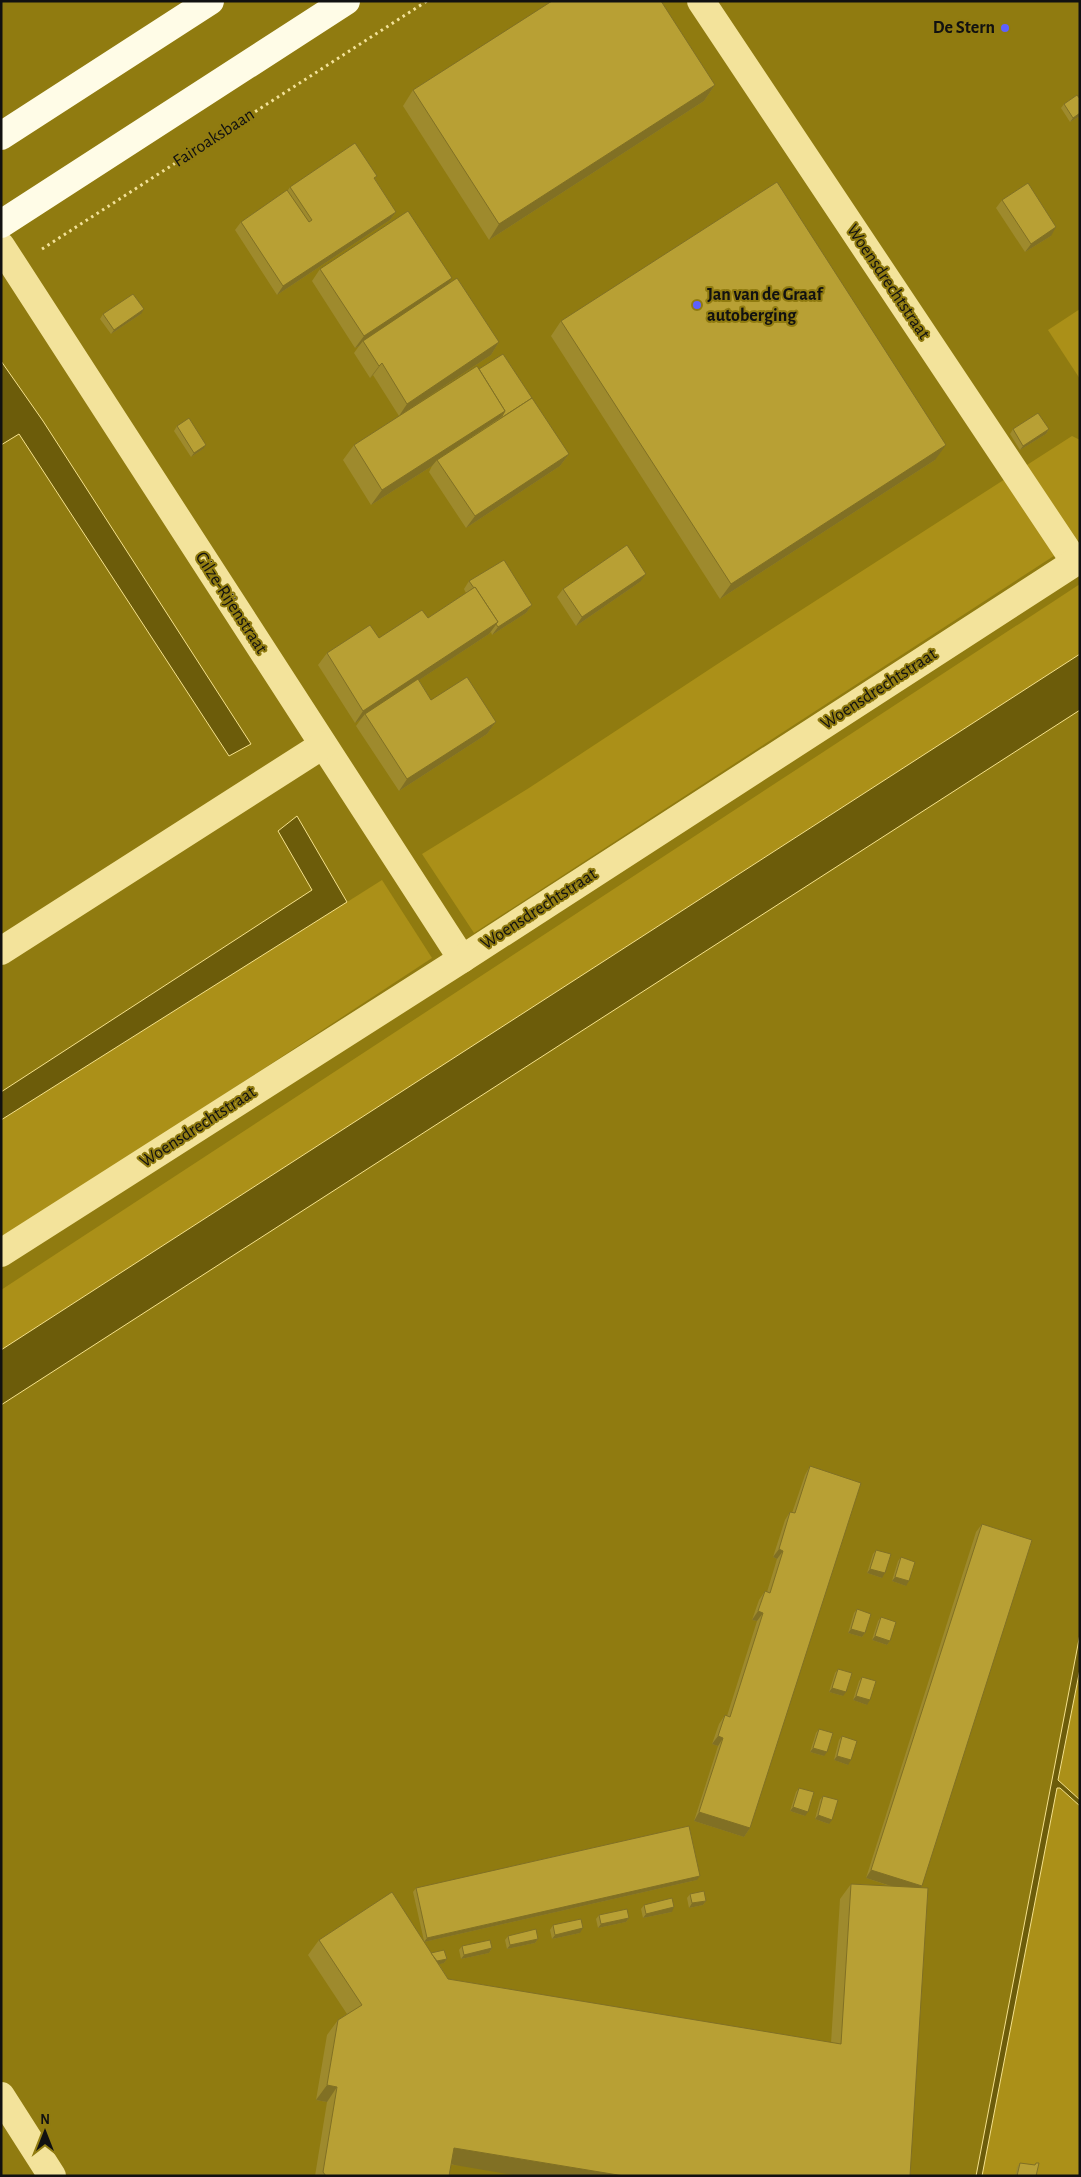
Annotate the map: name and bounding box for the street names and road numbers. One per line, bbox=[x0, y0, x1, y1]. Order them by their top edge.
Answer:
street label: Fairoaksbaan bbox=[170, 105, 258, 171]
street label: Woensdrechtstraat bbox=[843, 221, 933, 343]
street label: Gilze-Rijenstraat bbox=[192, 549, 271, 657]
street label: Woensdrechtstraat bbox=[818, 645, 940, 733]
street label: Woensdrechtstraat bbox=[478, 865, 600, 953]
street label: Woensdrechtstraat bbox=[137, 1083, 259, 1171]

